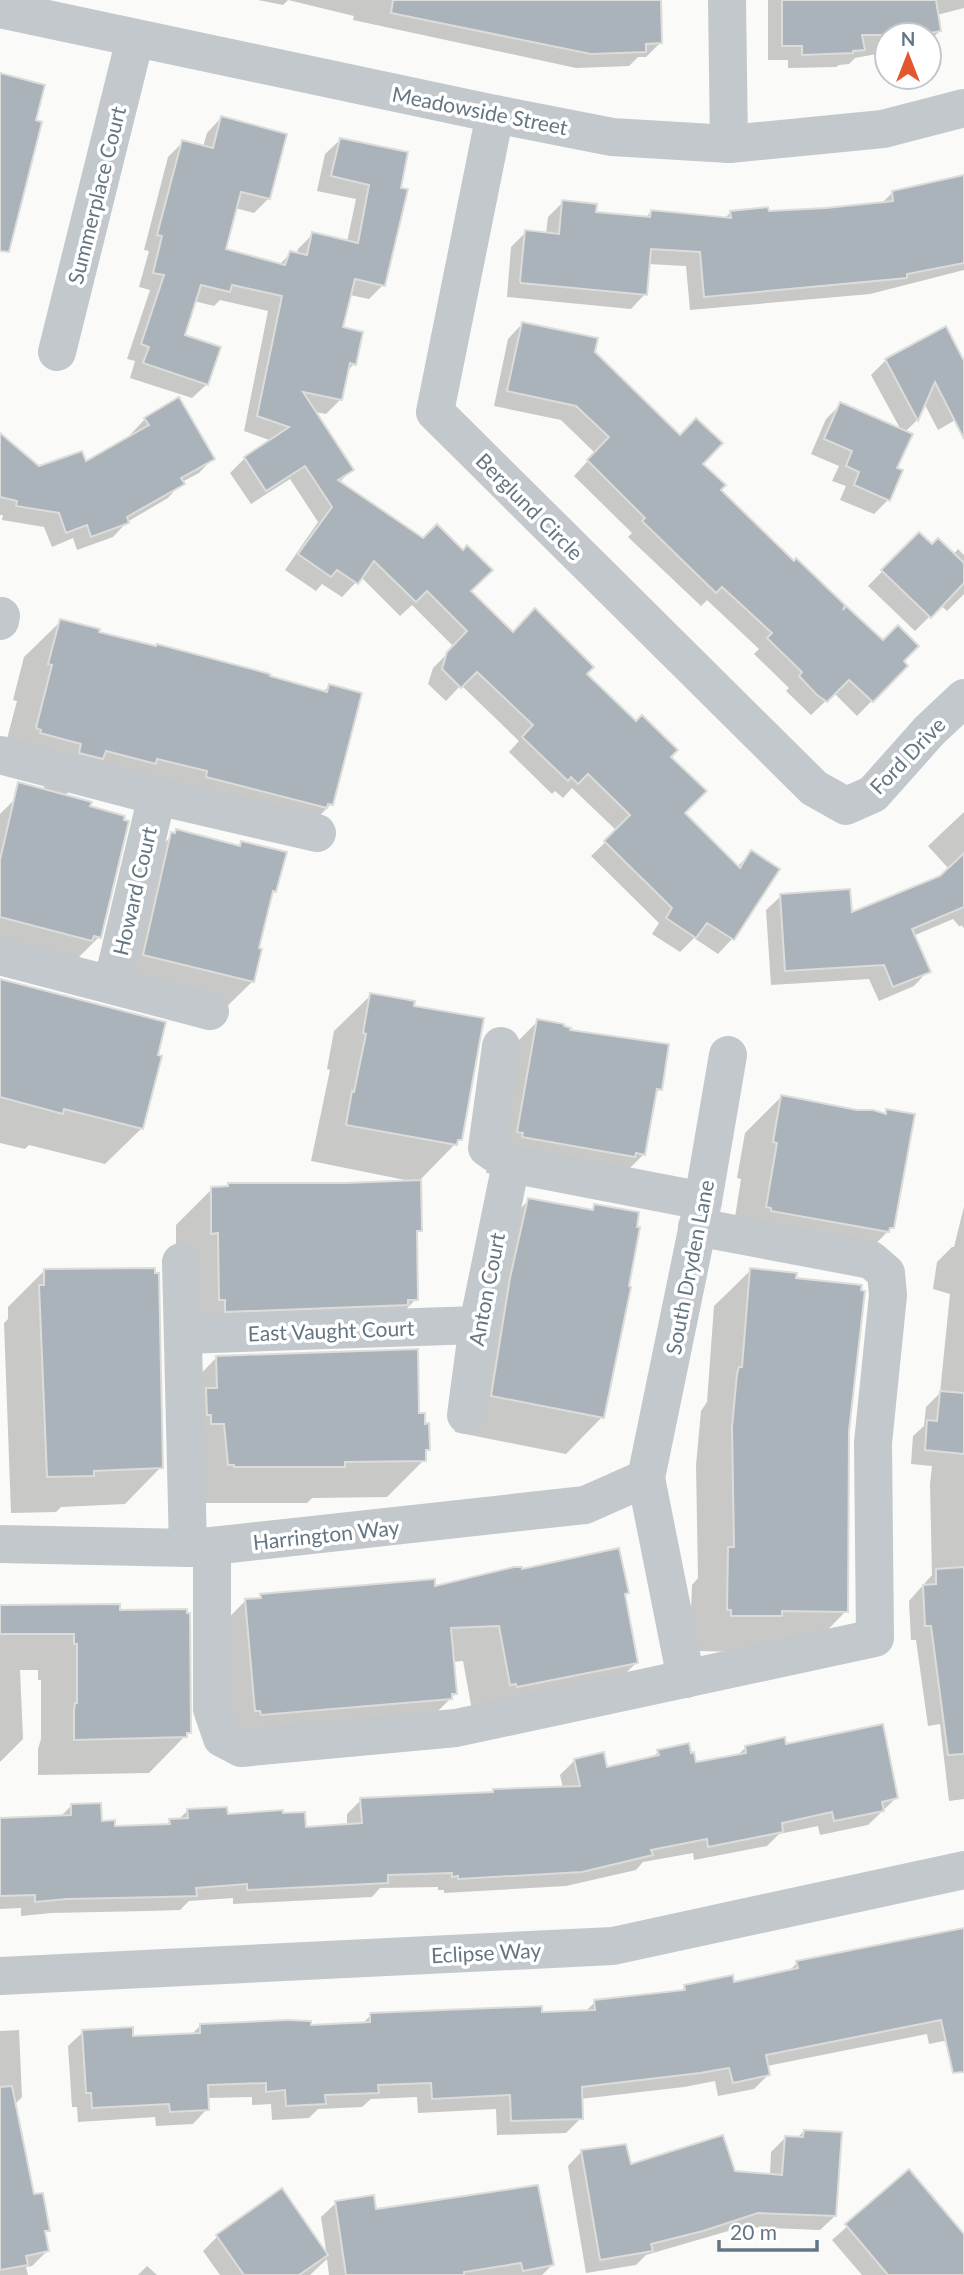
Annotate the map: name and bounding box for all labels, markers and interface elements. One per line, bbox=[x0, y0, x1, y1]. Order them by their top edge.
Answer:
north arrow bbox=[873, 21, 943, 91]
text: N bbox=[901, 27, 915, 50]
street label: Meadowside Street bbox=[390, 81, 570, 139]
street label: Summerplace Court bbox=[62, 103, 130, 286]
street label: Berglund Circle bbox=[471, 447, 589, 565]
street label: Ford Drive bbox=[864, 711, 950, 799]
street label: Howard Court bbox=[107, 824, 161, 958]
street label: South Dryden Lane bbox=[660, 1178, 718, 1356]
street label: Anton Court bbox=[463, 1230, 509, 1348]
street label: East Vaught Court bbox=[247, 1315, 415, 1345]
street label: Harrington Way bbox=[252, 1514, 401, 1554]
street label: Eclipse Way bbox=[430, 1937, 542, 1967]
scale bar bbox=[719, 2208, 817, 2252]
text: 20 m bbox=[730, 2219, 777, 2244]

